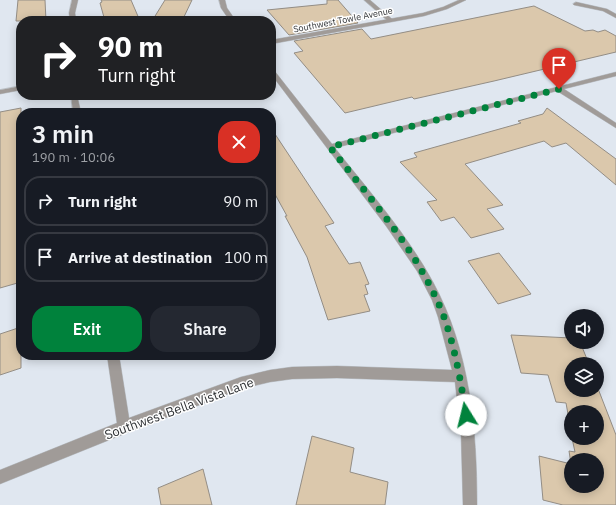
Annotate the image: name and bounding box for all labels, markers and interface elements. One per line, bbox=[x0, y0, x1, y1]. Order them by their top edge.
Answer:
street label: Southwest Towle Avenue bbox=[292, 4, 394, 35]
text: 90 m bbox=[98, 28, 163, 65]
icon: right bbox=[32, 32, 84, 84]
pin bbox=[542, 48, 576, 89]
icon: arrive bbox=[548, 54, 570, 76]
text: Turn right bbox=[98, 64, 176, 87]
text: 3 min bbox=[32, 118, 94, 150]
button: close bbox=[218, 121, 260, 163]
text: 190 m · 10:06 bbox=[32, 149, 115, 166]
icon: right bbox=[34, 190, 56, 212]
text: Turn right bbox=[68, 192, 137, 211]
text: 90 m bbox=[223, 192, 258, 211]
icon: arrive bbox=[34, 246, 56, 268]
text: Arrive at destination bbox=[68, 248, 212, 267]
text: 100 m bbox=[224, 248, 268, 267]
button: Exit bbox=[32, 306, 142, 352]
button: Share bbox=[150, 306, 260, 352]
map controls bbox=[564, 309, 604, 493]
button: sound bbox=[564, 309, 604, 349]
button: layers bbox=[564, 357, 604, 397]
street label: Southwest Bella Vista Lane bbox=[102, 374, 256, 443]
position arrow bbox=[445, 394, 487, 436]
button: + bbox=[564, 405, 604, 445]
button: − bbox=[564, 453, 604, 493]

